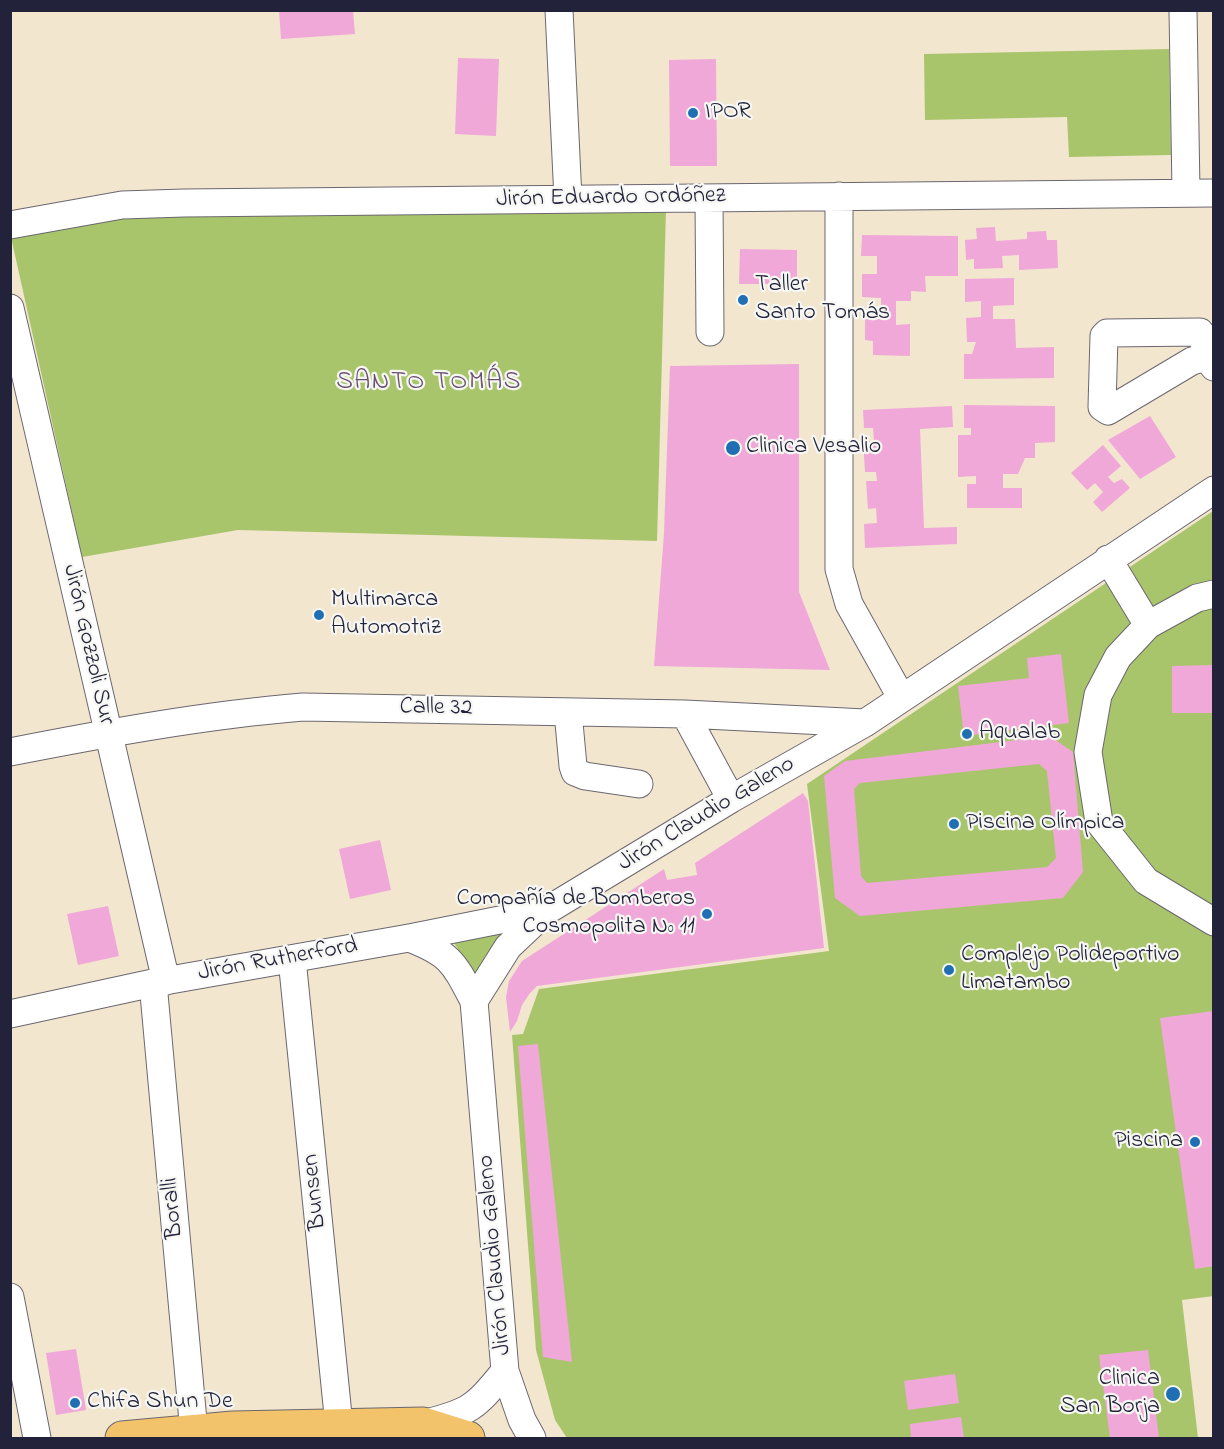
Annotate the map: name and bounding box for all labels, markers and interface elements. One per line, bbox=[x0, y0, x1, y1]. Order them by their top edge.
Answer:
place label: IPOR bbox=[705, 99, 751, 127]
marker: IPOR bbox=[686, 106, 700, 120]
street label: Jirón Eduardo Ordóñez bbox=[496, 183, 726, 215]
place label: Taller Santo Tomás bbox=[755, 272, 890, 328]
marker: Taller Santo Tomás bbox=[736, 293, 750, 307]
district label: SANTO TOMÁS bbox=[336, 368, 522, 400]
place label: Clinica Vesalio bbox=[746, 434, 881, 462]
marker: Clinica Vesalio bbox=[724, 439, 742, 457]
street label: Jirón Gozzoli Sur bbox=[55, 562, 119, 728]
place label: Multimarca Automotriz bbox=[331, 587, 441, 643]
marker: Multimarca Automotriz bbox=[312, 608, 326, 622]
street label: Calle 32 bbox=[399, 694, 473, 724]
place label: Aqualab bbox=[979, 720, 1060, 748]
marker: Aqualab bbox=[960, 727, 974, 741]
street label: Jirón Claudio Galeno bbox=[613, 751, 801, 879]
place label: Piscina Olímpica bbox=[966, 810, 1124, 838]
marker: Piscina Olímpica bbox=[947, 817, 961, 831]
place label: Compañía de Bomberos Cosmopolita Nº 11 bbox=[457, 886, 695, 942]
marker: Compañía de Bomberos Cosmopolita Nº 11 bbox=[700, 907, 714, 921]
street label: Jirón Rutherford bbox=[196, 933, 360, 989]
place label: Complejo Polideportivo Limatambo bbox=[961, 942, 1180, 998]
marker: Complejo Polideportivo Limatambo bbox=[942, 963, 956, 977]
place label: Piscina bbox=[1114, 1128, 1183, 1156]
marker: Piscina bbox=[1188, 1135, 1202, 1149]
street label: Bunsen bbox=[298, 1152, 334, 1232]
street label: Jirón Claudio Galeno bbox=[473, 1154, 519, 1356]
street label: Boralli bbox=[157, 1176, 191, 1240]
place label: Clinica San Borja bbox=[1060, 1366, 1160, 1422]
marker: Clinica San Borja bbox=[1164, 1385, 1182, 1403]
place label: Chifa Shun De bbox=[87, 1389, 233, 1417]
marker: Chifa Shun De bbox=[68, 1396, 82, 1410]

